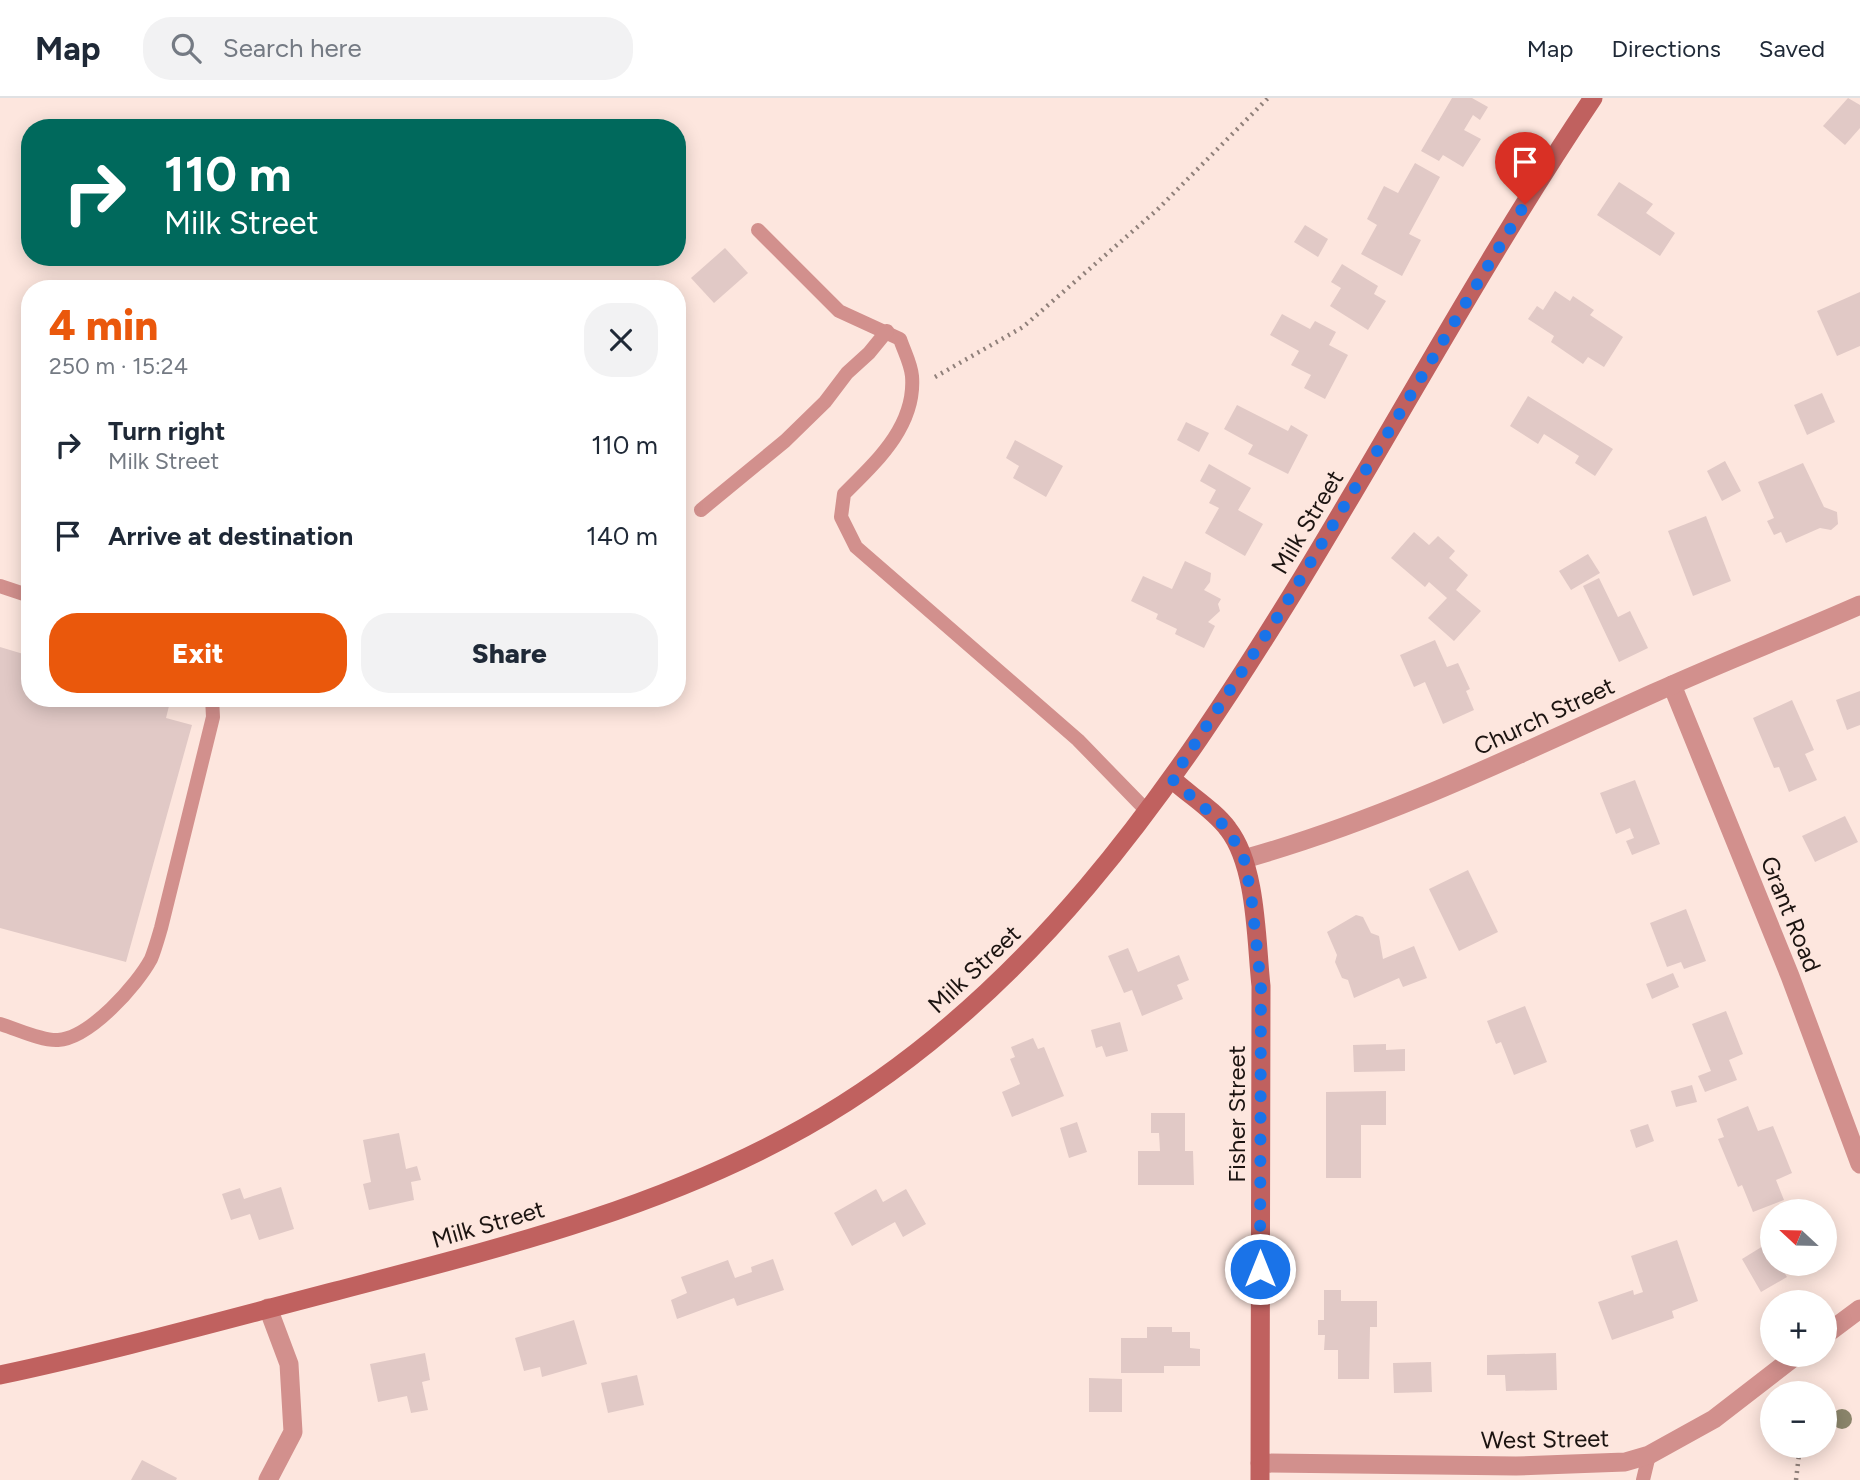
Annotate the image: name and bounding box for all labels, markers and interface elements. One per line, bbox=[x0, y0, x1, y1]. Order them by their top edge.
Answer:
search box bbox=[143, 17, 633, 80]
text: Map bbox=[35, 29, 101, 68]
icon: search bbox=[167, 29, 205, 67]
text: Search here bbox=[223, 32, 362, 64]
text: Map bbox=[1527, 34, 1573, 63]
text: Directions bbox=[1611, 34, 1721, 63]
text: Saved bbox=[1759, 34, 1825, 63]
pin bbox=[1495, 132, 1555, 204]
icon: arrive bbox=[1506, 143, 1544, 181]
text: 110 m bbox=[164, 144, 292, 203]
icon: right bbox=[49, 147, 140, 238]
text: Milk Street bbox=[164, 204, 319, 242]
text: 4 min bbox=[49, 300, 158, 351]
button: close bbox=[584, 303, 658, 377]
text: 250 m · 15:24 bbox=[49, 352, 188, 380]
text: Turn right bbox=[108, 415, 225, 447]
icon: right bbox=[49, 426, 87, 464]
text: 110 m bbox=[591, 429, 658, 461]
text: Milk Street bbox=[108, 447, 219, 475]
street label: Milk Street bbox=[1265, 465, 1349, 579]
icon: arrive bbox=[49, 517, 87, 555]
text: Arrive at destination bbox=[108, 520, 353, 552]
text: 140 m bbox=[586, 520, 658, 552]
button: Exit bbox=[49, 613, 347, 693]
button: Share bbox=[361, 613, 658, 693]
street label: Church Street bbox=[1469, 671, 1619, 761]
street label: Grant Road bbox=[1755, 852, 1827, 976]
street label: Milk Street bbox=[922, 919, 1026, 1019]
street label: Fisher Street bbox=[1222, 1045, 1251, 1183]
street label: Milk Street bbox=[428, 1194, 548, 1254]
north arrow bbox=[1760, 1199, 1838, 1276]
map controls bbox=[1760, 1199, 1837, 1458]
position arrow bbox=[1223, 1232, 1297, 1306]
button: + bbox=[1760, 1290, 1837, 1367]
button: − bbox=[1760, 1381, 1837, 1458]
street label: West Street bbox=[1480, 1423, 1610, 1455]

